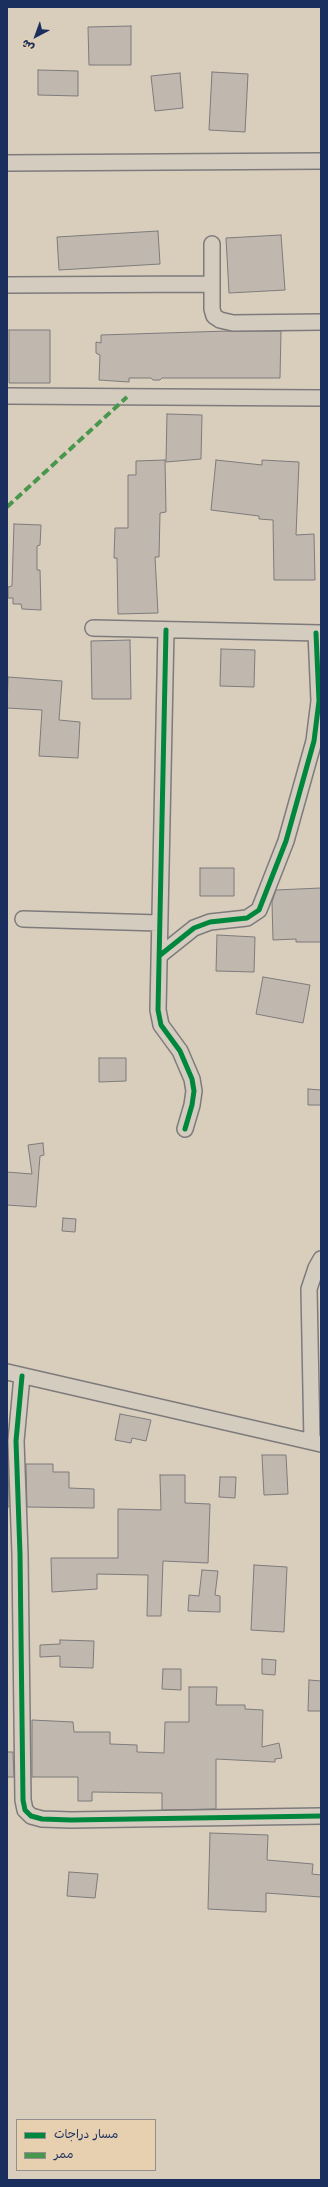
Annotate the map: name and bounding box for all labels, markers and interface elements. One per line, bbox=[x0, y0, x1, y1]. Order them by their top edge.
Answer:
north arrow bbox=[16, 16, 56, 56]
text: ش bbox=[19, 37, 37, 54]
legend bbox=[16, 2119, 156, 2171]
text: مسار دراجات bbox=[54, 2127, 118, 2141]
text: ممر bbox=[54, 2147, 73, 2161]

